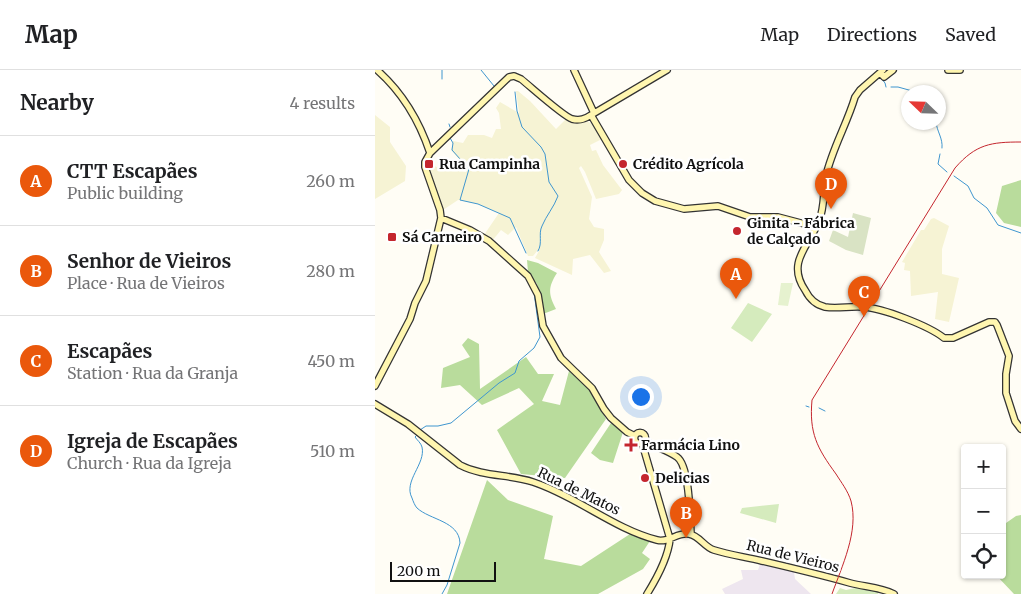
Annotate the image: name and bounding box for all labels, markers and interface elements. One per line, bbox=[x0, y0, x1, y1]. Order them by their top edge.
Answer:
text: Map bbox=[25, 19, 78, 50]
text: Map bbox=[761, 23, 799, 46]
text: Directions bbox=[827, 23, 917, 46]
text: Saved bbox=[945, 23, 996, 46]
north arrow bbox=[901, 85, 946, 130]
text: Nearby bbox=[20, 89, 94, 116]
text: 4 results bbox=[289, 93, 355, 113]
place label: Rua Campinha bbox=[439, 155, 540, 173]
place label: Crédito Agrícola bbox=[633, 155, 744, 173]
marker: Rua Campinha bbox=[423, 158, 435, 170]
marker: Crédito Agrícola bbox=[617, 158, 629, 170]
text: CTT Escapães bbox=[67, 159, 198, 183]
pin: D bbox=[815, 168, 847, 209]
text: A bbox=[30, 171, 42, 191]
text: 260 m bbox=[306, 171, 355, 191]
text: Public building bbox=[67, 183, 183, 203]
place label: Ginita - Fábrica de Calçado bbox=[747, 214, 855, 248]
marker: Ginita - Fábrica de Calçado bbox=[731, 225, 743, 237]
place label: Sá Carneiro bbox=[402, 228, 482, 246]
marker: Sá Carneiro bbox=[386, 231, 398, 243]
text: Senhor de Vieiros bbox=[67, 249, 231, 273]
pin: A bbox=[720, 258, 752, 299]
text: B bbox=[30, 261, 42, 281]
text: 280 m bbox=[306, 261, 355, 281]
text: Place · Rua de Vieiros bbox=[67, 273, 225, 293]
pin: C bbox=[848, 276, 880, 317]
text: Escapães bbox=[67, 339, 152, 363]
text: C bbox=[31, 351, 41, 371]
text: 450 m bbox=[307, 351, 355, 371]
text: Station · Rua da Granja bbox=[67, 363, 238, 383]
your location bbox=[628, 384, 654, 410]
text: Igreja de Escapães bbox=[67, 429, 238, 453]
place label: Farmácia Lino bbox=[641, 436, 740, 454]
marker: Farmácia Lino bbox=[625, 439, 637, 451]
text: D bbox=[30, 441, 42, 461]
text: 510 m bbox=[310, 441, 355, 461]
map controls bbox=[961, 444, 1006, 579]
button: + bbox=[961, 444, 1006, 489]
text: Church · Rua da Igreja bbox=[67, 453, 232, 473]
street label: Rua de Matos bbox=[535, 463, 623, 519]
place label: Delicias bbox=[655, 469, 710, 487]
marker: Delicias bbox=[639, 472, 651, 484]
button: − bbox=[961, 489, 1006, 534]
pin: B bbox=[670, 497, 702, 538]
button: locate bbox=[961, 534, 1006, 579]
street label: Rua de Vieiros bbox=[745, 536, 841, 576]
scale bar bbox=[390, 559, 496, 582]
text: 200 m bbox=[397, 562, 440, 580]

